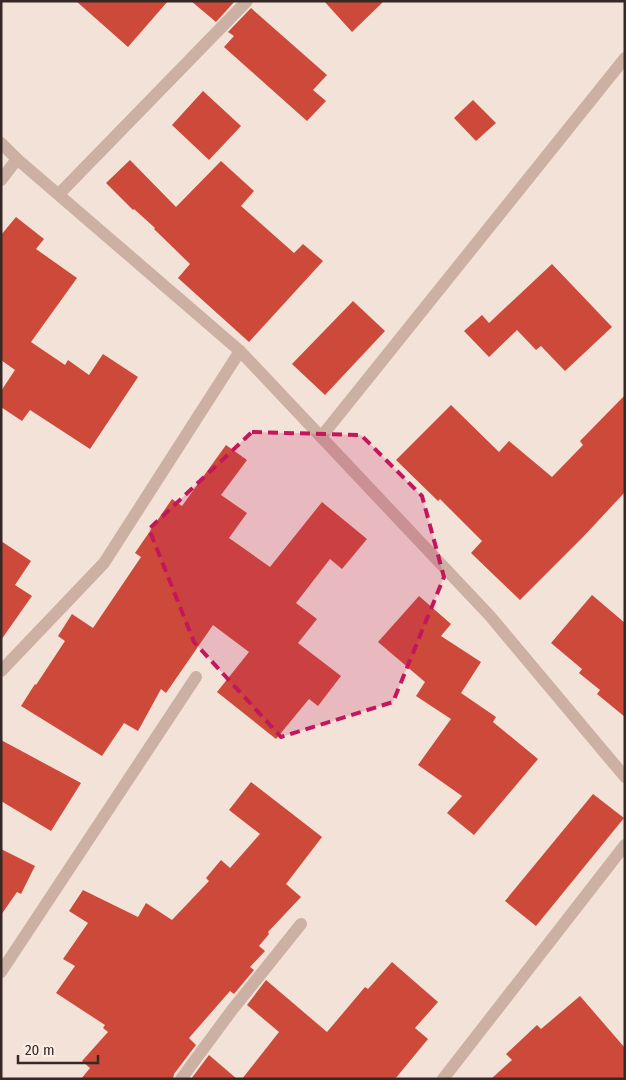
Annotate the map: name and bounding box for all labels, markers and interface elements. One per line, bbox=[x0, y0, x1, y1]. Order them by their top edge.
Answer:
scale bar bbox=[18, 1032, 98, 1064]
text: 20 m bbox=[25, 1041, 55, 1059]

